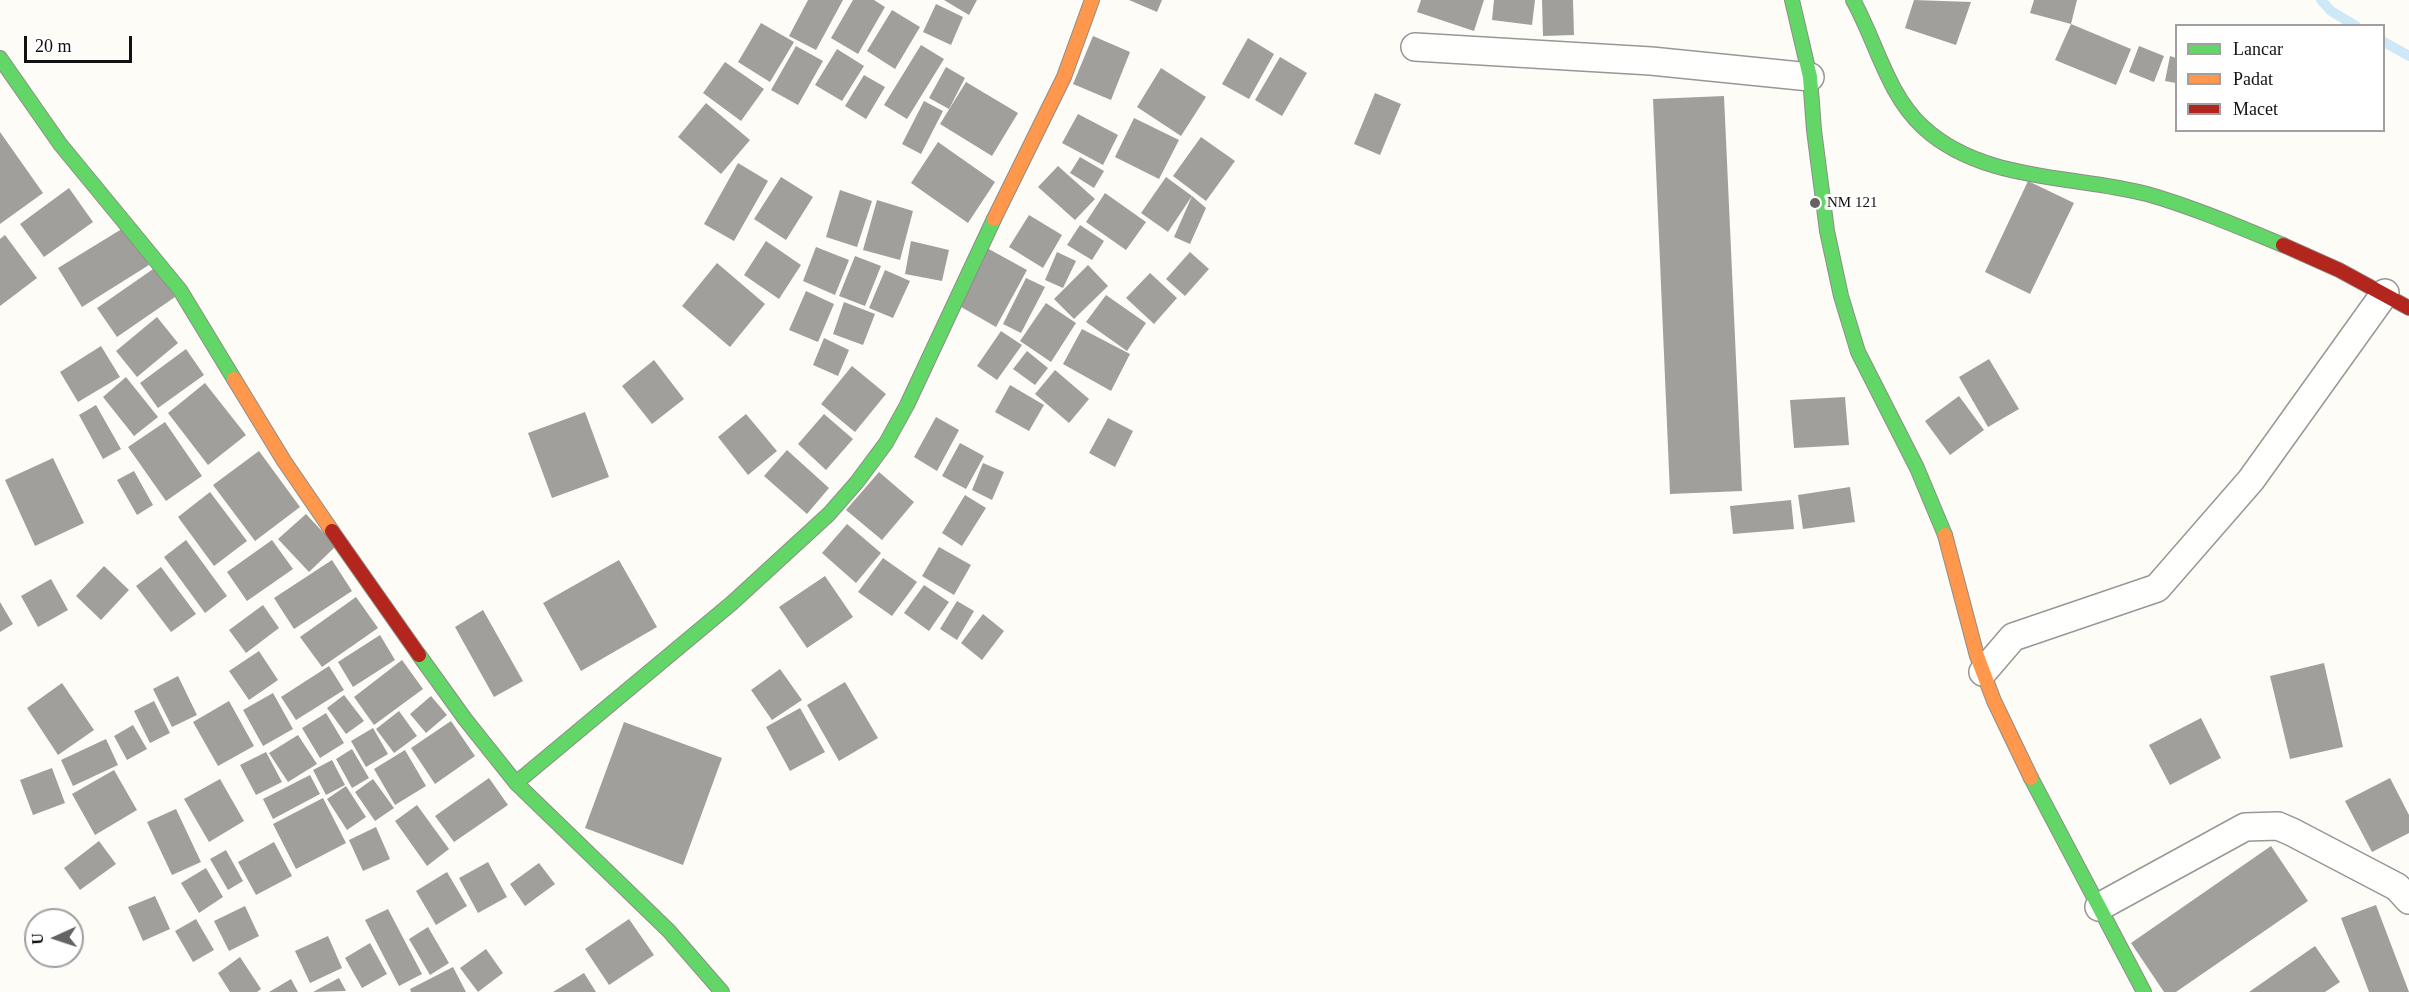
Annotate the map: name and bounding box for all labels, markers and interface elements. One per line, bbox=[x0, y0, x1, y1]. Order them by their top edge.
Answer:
scale bar bbox=[27, 24, 135, 62]
legend bbox=[2175, 24, 2385, 132]
text: 20 m bbox=[35, 36, 72, 56]
text: Lancar bbox=[2233, 39, 2283, 59]
text: Padat bbox=[2233, 69, 2273, 89]
text: Macet bbox=[2233, 99, 2278, 119]
place label: NM 121 bbox=[1827, 194, 1877, 212]
marker: NM 121 bbox=[1808, 196, 1822, 210]
north arrow bbox=[24, 908, 84, 968]
text: U bbox=[29, 933, 46, 945]

